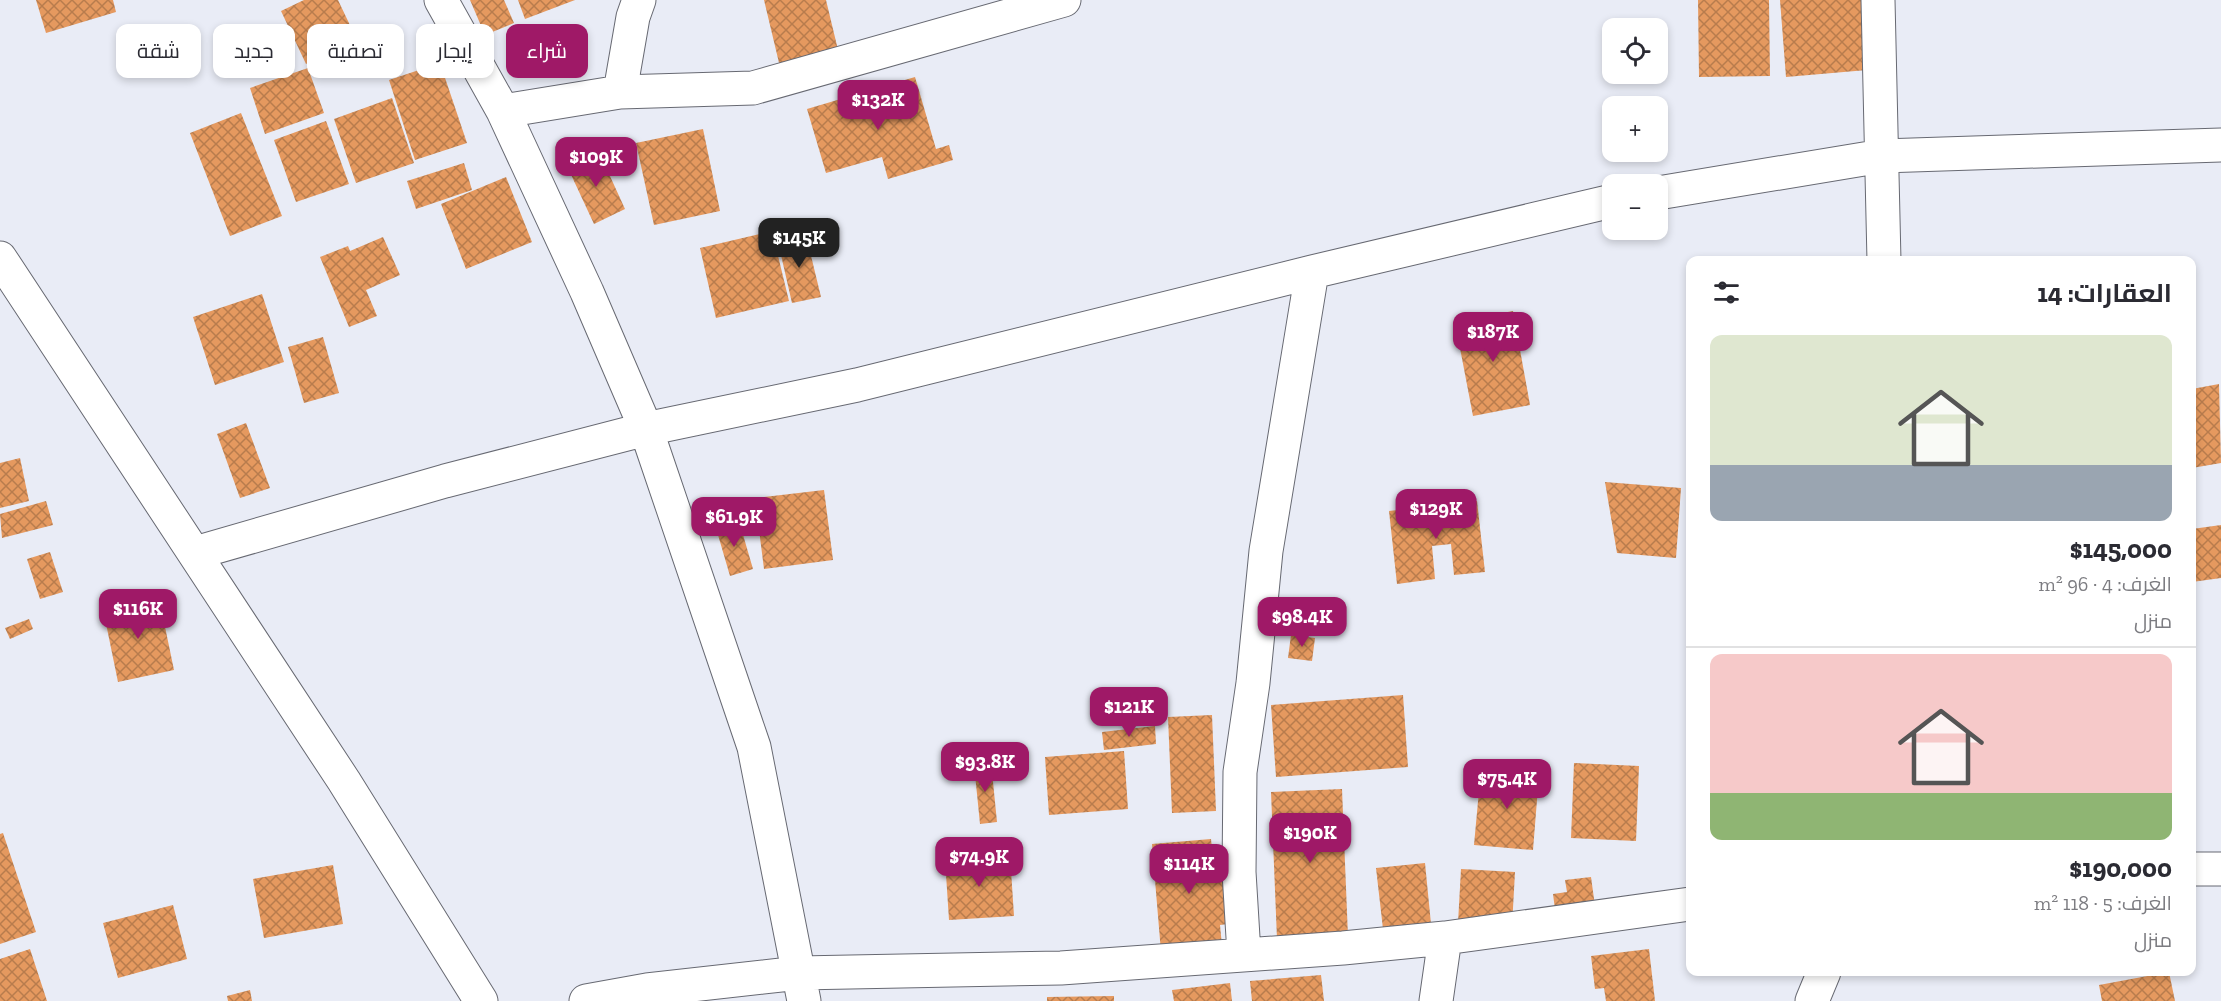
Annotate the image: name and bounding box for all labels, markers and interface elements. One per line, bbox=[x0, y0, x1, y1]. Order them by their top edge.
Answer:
map controls bbox=[1602, 18, 1668, 240]
button: locate bbox=[1602, 18, 1668, 84]
chip: شقة bbox=[116, 24, 201, 78]
chip: جديد bbox=[213, 24, 295, 78]
chip: تصفية bbox=[307, 24, 404, 78]
chip: إيجار bbox=[416, 24, 494, 78]
chip: شراء bbox=[506, 24, 588, 78]
pin: $132K bbox=[836, 80, 920, 131]
text: $132K bbox=[852, 87, 904, 111]
button: + bbox=[1602, 96, 1668, 162]
pin: $109K bbox=[554, 137, 638, 188]
text: $109K bbox=[569, 144, 623, 168]
button: − bbox=[1602, 174, 1668, 240]
pin: $145K bbox=[757, 218, 841, 269]
text: $145K bbox=[772, 225, 826, 249]
icon: filters bbox=[1710, 276, 1743, 309]
text: العقارات: 14 bbox=[2037, 277, 2172, 309]
pin: $187K bbox=[1451, 312, 1535, 363]
text: $187K bbox=[1467, 319, 1519, 343]
icon: home bbox=[1887, 374, 1995, 482]
pin: $129K bbox=[1394, 489, 1478, 540]
text: $129K bbox=[1410, 496, 1462, 520]
pin: $61.9K bbox=[685, 497, 783, 548]
text: $61.9K bbox=[705, 504, 763, 528]
text: $145,000 bbox=[2070, 533, 2172, 565]
text: الغرف: 4 · 96 m² bbox=[2038, 572, 2172, 596]
pin: $116K bbox=[96, 589, 180, 640]
text: $116K bbox=[113, 596, 163, 620]
pin: $98.4K bbox=[1253, 597, 1351, 648]
text: $98.4K bbox=[1272, 604, 1332, 628]
text: منزل bbox=[2134, 609, 2172, 633]
pin: $121K bbox=[1087, 687, 1171, 738]
icon: home bbox=[1887, 693, 1995, 801]
text: $121K bbox=[1104, 694, 1154, 718]
pin: $93.8K bbox=[936, 742, 1034, 793]
text: $93.8K bbox=[955, 749, 1015, 773]
pin: $75.4K bbox=[1458, 759, 1556, 810]
text: $75.4K bbox=[1477, 766, 1537, 790]
pin: $190K bbox=[1268, 813, 1352, 864]
text: $190K bbox=[1283, 820, 1337, 844]
pin: $74.9K bbox=[930, 837, 1028, 888]
text: $74.9K bbox=[949, 844, 1009, 868]
pin: $114K bbox=[1147, 844, 1231, 895]
text: $114K bbox=[1164, 851, 1214, 875]
text: $190,000 bbox=[2069, 852, 2172, 884]
text: الغرف: 5 · 118 m² bbox=[2034, 891, 2172, 915]
text: منزل bbox=[2134, 928, 2172, 952]

